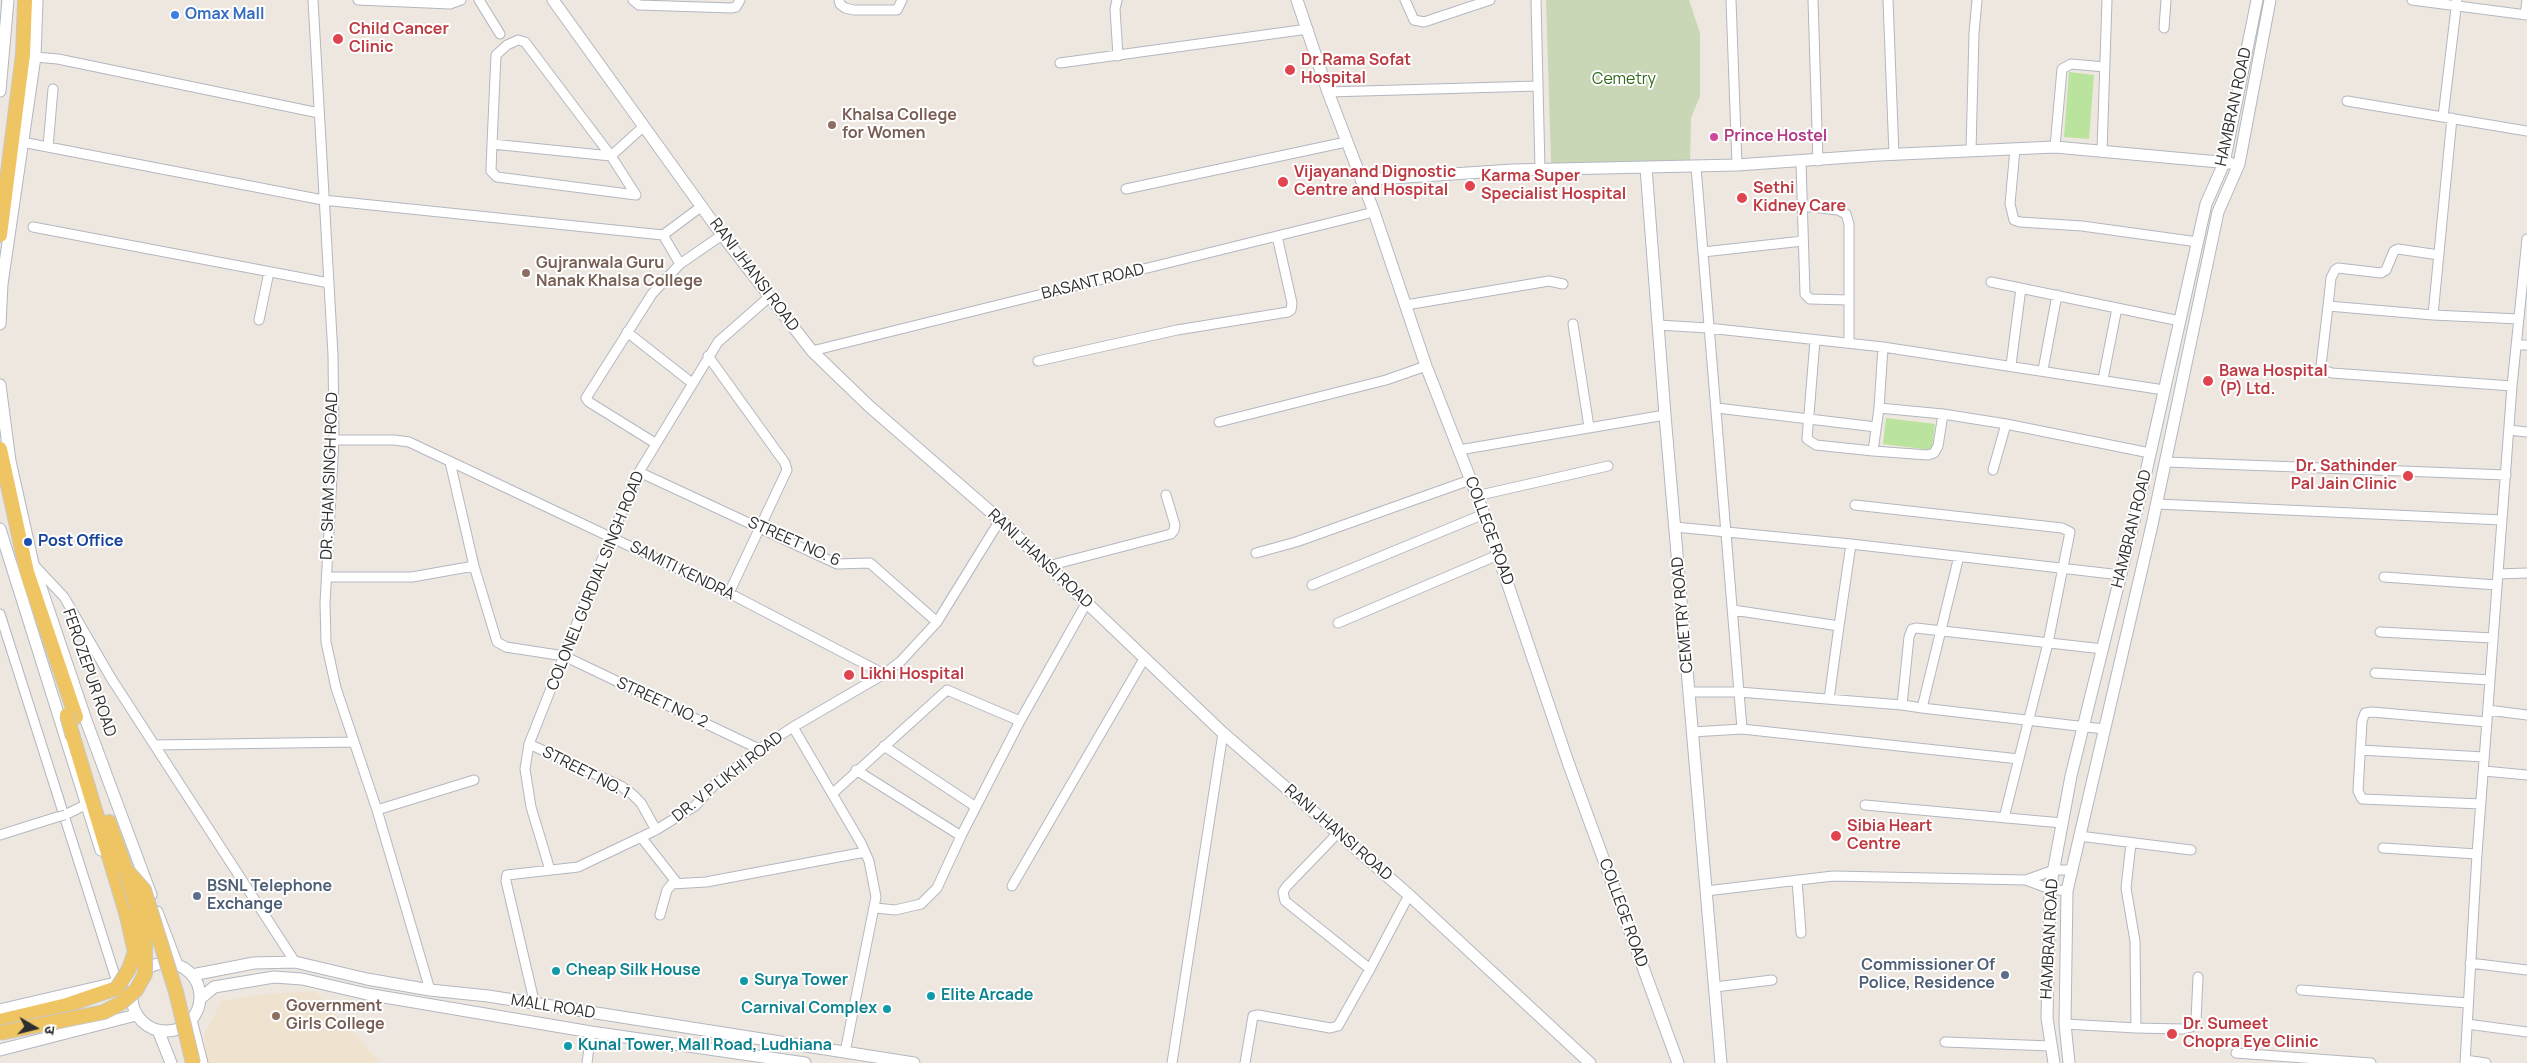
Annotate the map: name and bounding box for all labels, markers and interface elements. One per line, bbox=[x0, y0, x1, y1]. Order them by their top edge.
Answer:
place label: Omax Mall bbox=[185, 5, 265, 25]
marker: Omax Mall bbox=[169, 9, 181, 21]
place label: Child Cancer Clinic bbox=[349, 20, 449, 58]
marker: Child Cancer Clinic bbox=[331, 32, 345, 46]
street label: HAMBRAN ROAD bbox=[2212, 46, 2256, 168]
place label: Dr.Rama Sofat Hospital bbox=[1301, 51, 1411, 89]
marker: Dr.Rama Sofat Hospital bbox=[1283, 63, 1297, 77]
park label: Cemetry bbox=[1592, 70, 1656, 90]
place label: Khalsa College for Women bbox=[842, 106, 957, 144]
marker: Khalsa College for Women bbox=[826, 119, 838, 131]
place label: Prince Hostel bbox=[1724, 127, 1827, 147]
marker: Prince Hostel bbox=[1708, 131, 1720, 143]
place label: Vijayanand Dignostic Centre and Hospital bbox=[1294, 163, 1456, 201]
place label: Karma Super Specialist Hospital bbox=[1481, 167, 1626, 205]
marker: Vijayanand Dignostic Centre and Hospital bbox=[1276, 175, 1290, 189]
marker: Karma Super Specialist Hospital bbox=[1463, 179, 1477, 193]
place label: Sethi Kidney Care bbox=[1753, 179, 1846, 217]
marker: Sethi Kidney Care bbox=[1735, 191, 1749, 205]
street label: RANI JHANSI ROAD bbox=[705, 215, 803, 335]
place label: Gujranwala Guru Nanak Khalsa College bbox=[536, 254, 703, 292]
street label: BASANT ROAD bbox=[1039, 260, 1147, 304]
marker: Gujranwala Guru Nanak Khalsa College bbox=[520, 267, 532, 279]
place label: Bawa Hospital (P) Ltd. bbox=[2219, 362, 2328, 400]
marker: Bawa Hospital (P) Ltd. bbox=[2201, 374, 2215, 388]
street label: DR. SHAM SINGH ROAD bbox=[317, 392, 343, 560]
place label: Dr. Sathinder Pal Jain Clinic bbox=[2291, 457, 2397, 495]
street label: HAMBRAN ROAD bbox=[2108, 468, 2156, 590]
street label: COLONEL GURDIAL SINGH ROAD bbox=[543, 469, 649, 693]
marker: Dr. Sathinder Pal Jain Clinic bbox=[2401, 469, 2415, 483]
street label: COLLEGE ROAD bbox=[1461, 474, 1517, 588]
street label: RANI JHANSI ROAD bbox=[984, 505, 1096, 613]
street label: STREET NO. 6 bbox=[745, 513, 843, 571]
place label: Post Office bbox=[38, 532, 123, 552]
marker: Post Office bbox=[22, 536, 34, 548]
street label: SAMITI KENDRA bbox=[626, 537, 738, 605]
street label: CEMETRY ROAD bbox=[1668, 556, 1698, 674]
street label: FEROZEPUR ROAD bbox=[58, 606, 120, 740]
place label: Likhi Hospital bbox=[860, 665, 964, 685]
marker: Likhi Hospital bbox=[842, 668, 856, 682]
street label: STREET NO. 2 bbox=[613, 673, 711, 733]
street label: DR. V P LIKHI ROAD bbox=[669, 728, 787, 826]
street label: STREET NO. 1 bbox=[539, 743, 633, 803]
street label: RANI JHANSI ROAD bbox=[1280, 781, 1396, 885]
place label: Sibia Heart Centre bbox=[1847, 817, 1932, 855]
marker: Sibia Heart Centre bbox=[1829, 829, 1843, 843]
street label: COLLEGE ROAD bbox=[1595, 856, 1651, 970]
place label: BSNL Telephone Exchange bbox=[207, 877, 332, 915]
street label: HAMBRAN ROAD bbox=[2037, 878, 2063, 1000]
marker: BSNL Telephone Exchange bbox=[191, 890, 203, 902]
place label: Commissioner Of Police, Residence bbox=[1859, 956, 1995, 994]
place label: Cheap Silk House bbox=[566, 961, 701, 981]
marker: Cheap Silk House bbox=[550, 965, 562, 977]
marker: Commissioner Of Police, Residence bbox=[1999, 969, 2011, 981]
place label: Surya Tower bbox=[754, 971, 848, 991]
marker: Surya Tower bbox=[738, 975, 750, 987]
place label: Elite Arcade bbox=[941, 986, 1033, 1006]
marker: Elite Arcade bbox=[925, 990, 937, 1002]
street label: MALL ROAD bbox=[509, 991, 597, 1023]
place label: Government Girls College bbox=[286, 997, 385, 1035]
place label: Carnival Complex bbox=[741, 999, 877, 1019]
north arrow bbox=[10, 1003, 60, 1053]
marker: Carnival Complex bbox=[881, 1003, 893, 1015]
marker: Government Girls College bbox=[270, 1010, 282, 1022]
place label: Dr. Sumeet Chopra Eye Clinic bbox=[2183, 1015, 2318, 1053]
text: उ bbox=[40, 1025, 60, 1036]
marker: Dr. Sumeet Chopra Eye Clinic bbox=[2165, 1027, 2179, 1041]
place label: Kunal Tower, Mall Road, Ludhiana bbox=[578, 1036, 832, 1056]
marker: Kunal Tower, Mall Road, Ludhiana bbox=[562, 1040, 574, 1052]

